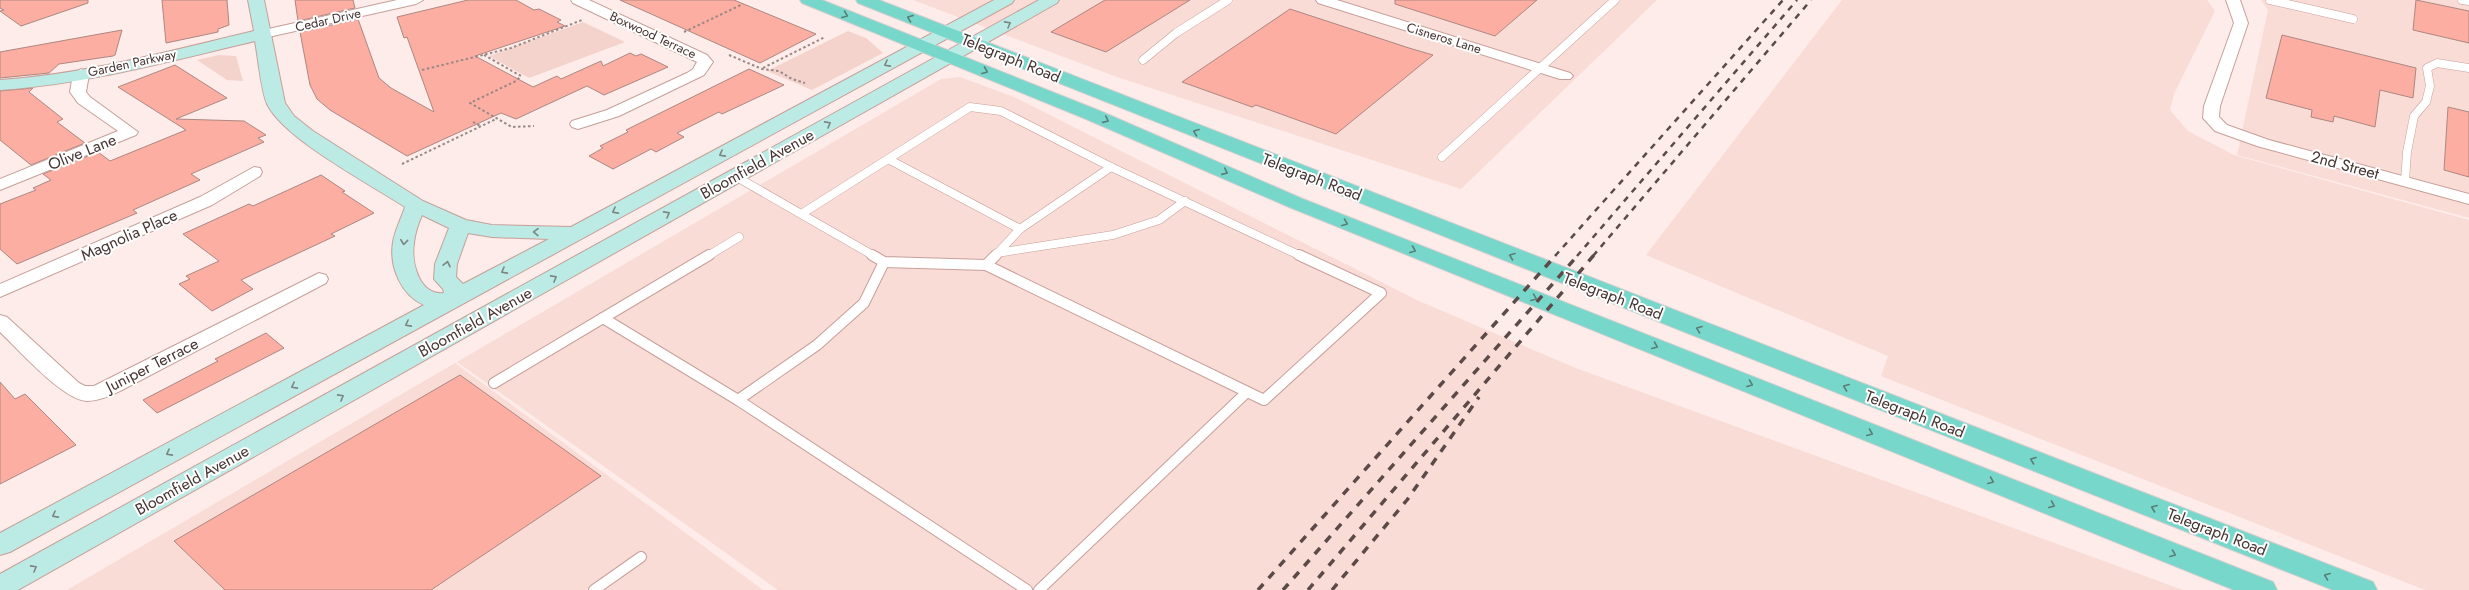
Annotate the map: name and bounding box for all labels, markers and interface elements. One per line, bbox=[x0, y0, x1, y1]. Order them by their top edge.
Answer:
street label: Cedar Drive bbox=[293, 3, 363, 37]
street label: Boxwood Terrace bbox=[607, 7, 700, 63]
one-way arrow bbox=[841, 10, 848, 18]
one-way arrow bbox=[906, 14, 913, 22]
street label: Cisneros Lane bbox=[1404, 18, 1484, 58]
one-way arrow bbox=[1004, 22, 1011, 29]
street label: Telegraph Road bbox=[958, 28, 1064, 88]
street label: Garden Parkway bbox=[86, 44, 178, 82]
one-way arrow bbox=[884, 59, 891, 67]
one-way arrow bbox=[982, 67, 989, 75]
one-way arrow bbox=[1102, 116, 1109, 124]
one-way arrow bbox=[824, 122, 832, 129]
street label: Bloomfield Avenue bbox=[696, 123, 818, 205]
street label: Olive Lane bbox=[44, 128, 120, 176]
one-way arrow bbox=[1192, 128, 1199, 136]
street label: 2nd Street bbox=[2308, 145, 2382, 185]
street label: Telegraph Road bbox=[1259, 147, 1365, 207]
one-way arrow bbox=[719, 149, 726, 156]
one-way arrow bbox=[1221, 168, 1228, 176]
street label: Magnolia Place bbox=[77, 203, 181, 267]
one-way arrow bbox=[612, 206, 619, 214]
one-way arrow bbox=[663, 212, 670, 219]
one-way arrow bbox=[1341, 218, 1348, 226]
one-way arrow bbox=[533, 228, 539, 236]
one-way arrow bbox=[399, 239, 408, 245]
one-way arrow bbox=[1409, 245, 1417, 253]
one-way arrow bbox=[1509, 253, 1516, 261]
one-way arrow bbox=[443, 261, 451, 267]
street label: Telegraph Road bbox=[1560, 266, 1666, 326]
one-way arrow bbox=[501, 267, 508, 274]
one-way arrow bbox=[550, 275, 557, 282]
street label: Bloomfield Avenue bbox=[414, 281, 536, 363]
one-way arrow bbox=[1531, 294, 1538, 302]
one-way arrow bbox=[405, 319, 412, 326]
one-way arrow bbox=[1695, 326, 1702, 334]
street label: Juniper Terrace bbox=[100, 332, 202, 399]
one-way arrow bbox=[1651, 342, 1658, 350]
one-way arrow bbox=[1746, 380, 1753, 388]
one-way arrow bbox=[291, 381, 298, 388]
one-way arrow bbox=[1843, 384, 1850, 392]
street label: Telegraph Road bbox=[1862, 384, 1968, 444]
one-way arrow bbox=[337, 394, 344, 401]
one-way arrow bbox=[1867, 428, 1874, 436]
street label: Bloomfield Avenue bbox=[131, 439, 253, 521]
one-way arrow bbox=[166, 448, 173, 456]
one-way arrow bbox=[2029, 457, 2036, 465]
one-way arrow bbox=[1988, 476, 1995, 484]
one-way arrow bbox=[2049, 501, 2056, 509]
street label: Telegraph Road bbox=[2164, 502, 2270, 562]
one-way arrow bbox=[2150, 504, 2157, 512]
one-way arrow bbox=[52, 510, 59, 518]
one-way arrow bbox=[2169, 549, 2176, 557]
one-way arrow bbox=[30, 565, 37, 572]
one-way arrow bbox=[2323, 572, 2330, 580]

